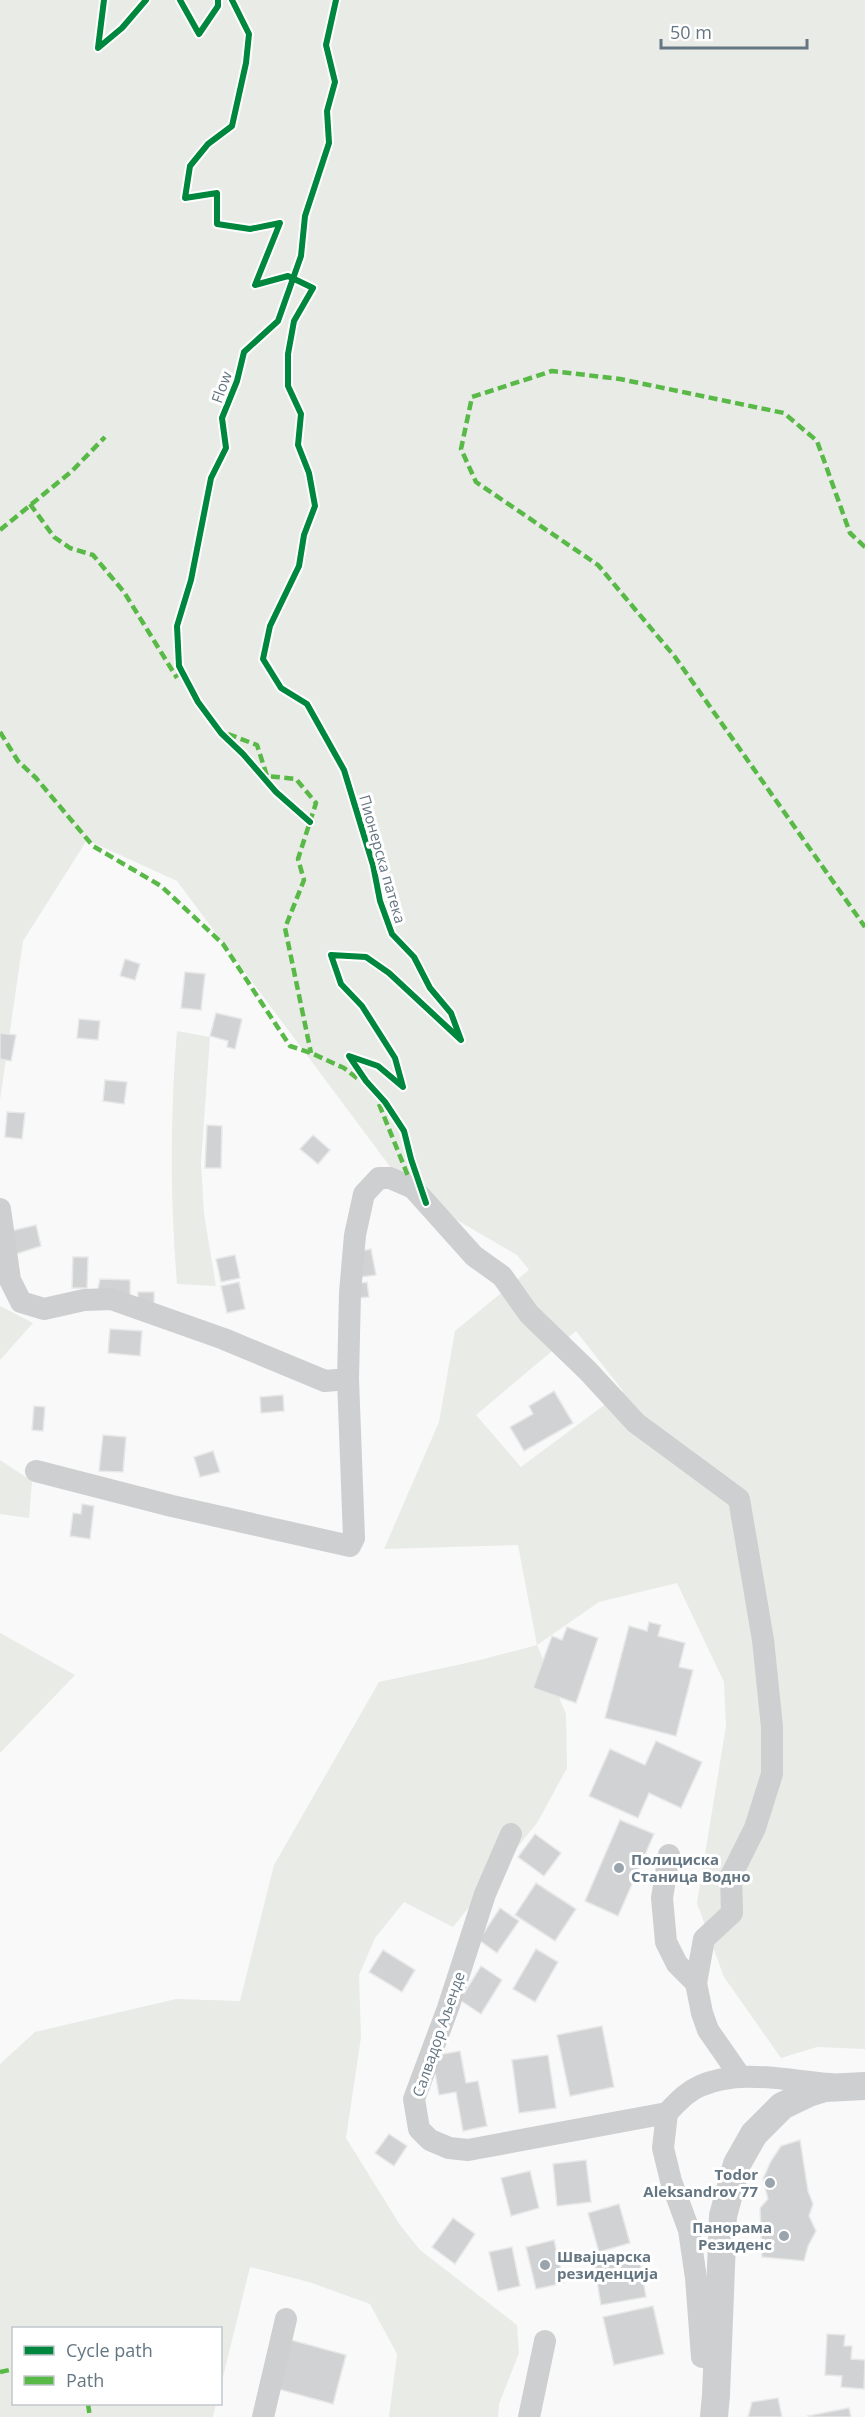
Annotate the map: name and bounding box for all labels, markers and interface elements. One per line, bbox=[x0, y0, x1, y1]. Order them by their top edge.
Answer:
scale bar bbox=[661, 12, 806, 50]
text: 50 m bbox=[670, 20, 712, 44]
street label: Flow bbox=[206, 368, 236, 406]
street label: Пионерска патека bbox=[355, 792, 411, 926]
place label: Полициска Станица Водно bbox=[631, 1849, 750, 1886]
marker: Полициска Станица Водно bbox=[612, 1861, 626, 1875]
street label: Салвадор Аљенде bbox=[407, 1969, 469, 2099]
place label: Todor Aleksandrov 77 bbox=[643, 2164, 758, 2201]
marker: Todor Aleksandrov 77 bbox=[763, 2176, 777, 2190]
place label: Панорама Резиденс bbox=[692, 2217, 772, 2254]
marker: Панорама Резиденс bbox=[777, 2229, 791, 2243]
place label: Швајцарска резиденција bbox=[557, 2246, 658, 2283]
marker: Швајцарска резиденција bbox=[538, 2258, 552, 2272]
legend bbox=[12, 2327, 222, 2405]
text: Cycle path bbox=[66, 2338, 153, 2362]
text: Path bbox=[66, 2368, 104, 2392]

